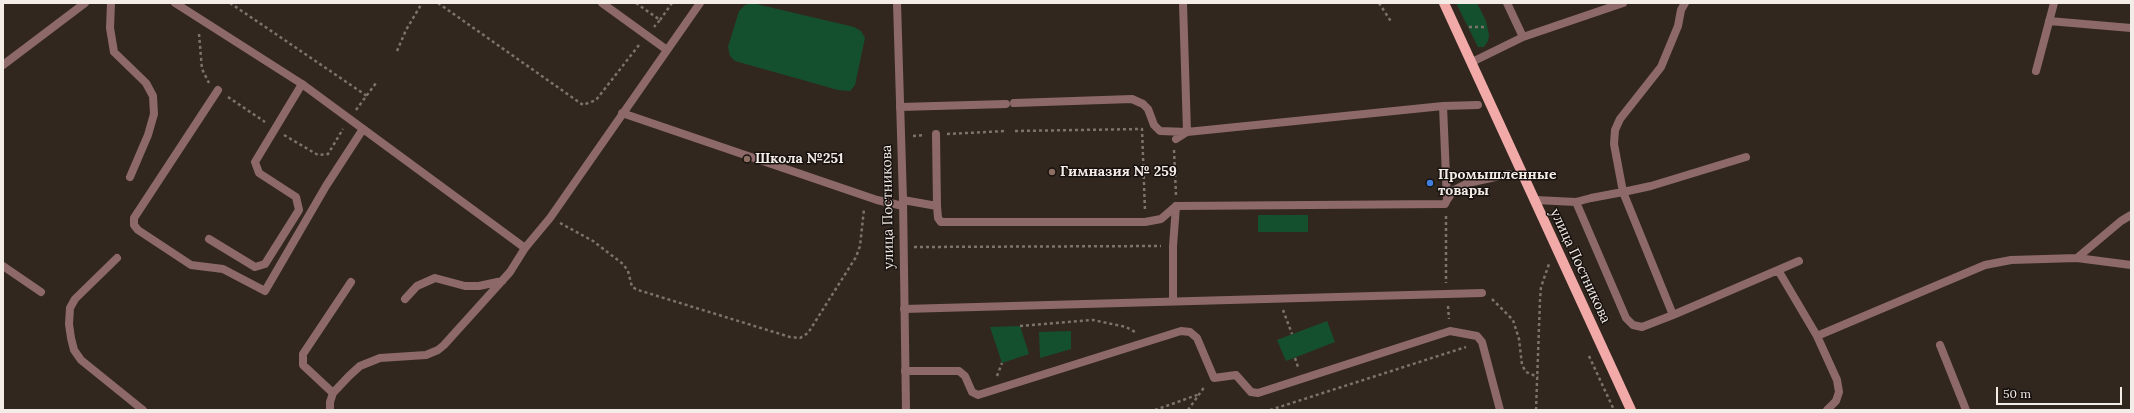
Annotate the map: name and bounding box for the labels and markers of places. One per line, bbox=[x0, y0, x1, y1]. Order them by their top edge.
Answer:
place label: Школа №251 bbox=[755, 151, 844, 167]
marker: Школа №251 bbox=[742, 154, 752, 164]
place label: Гимназия № 259 bbox=[1060, 164, 1177, 180]
marker: Гимназия № 259 bbox=[1047, 167, 1057, 177]
place label: Промышленные товары bbox=[1438, 167, 1556, 200]
marker: Промышленные товары bbox=[1425, 178, 1435, 188]

